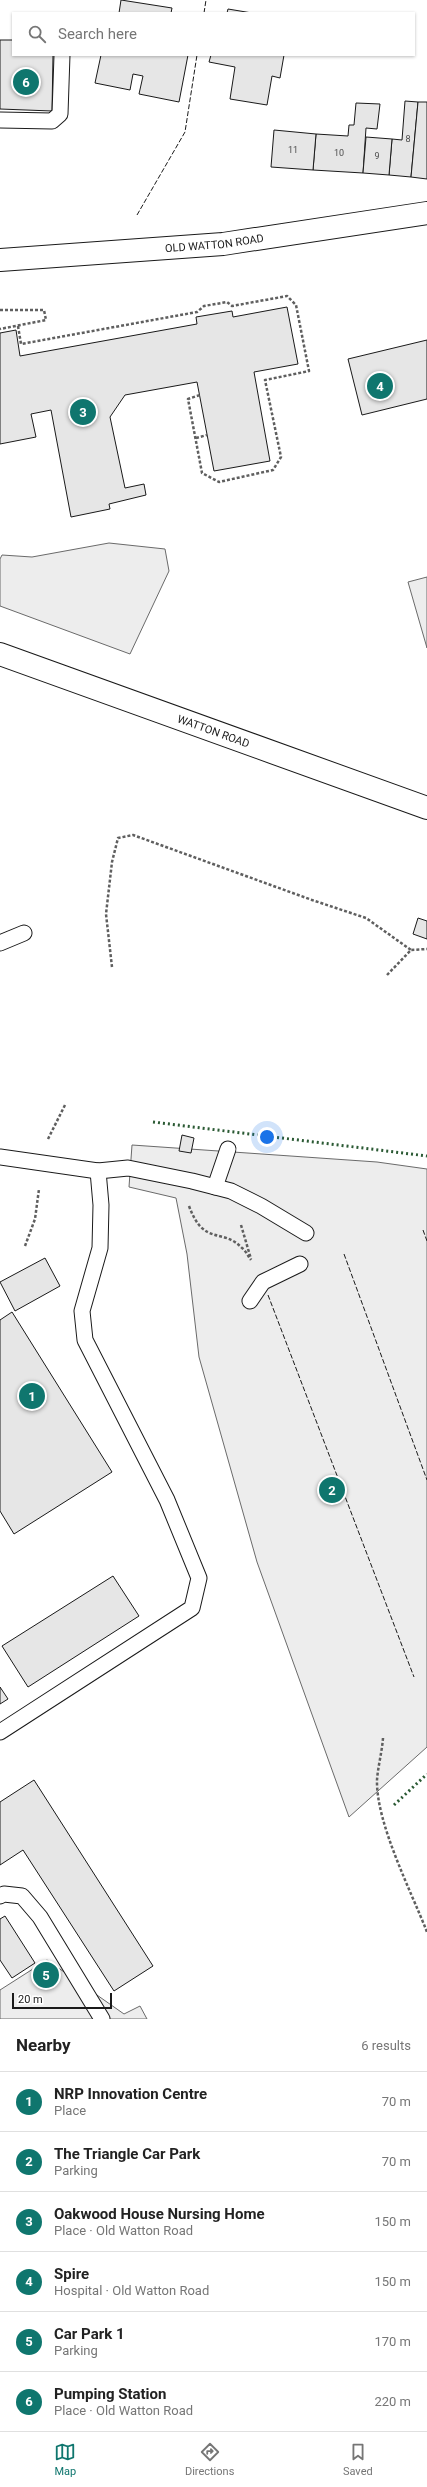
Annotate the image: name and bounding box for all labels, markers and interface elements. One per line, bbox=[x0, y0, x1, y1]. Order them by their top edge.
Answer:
search box bbox=[12, 12, 415, 56]
icon: search bbox=[26, 23, 48, 45]
text: Search here bbox=[58, 25, 137, 43]
pin: 6 bbox=[13, 67, 39, 97]
house number: 8 bbox=[405, 134, 411, 144]
house number: 11 bbox=[288, 145, 298, 155]
house number: 10 bbox=[334, 148, 344, 158]
house number: 9 bbox=[374, 151, 380, 161]
street label: OLD WATTON ROAD bbox=[164, 232, 265, 255]
pin: 4 bbox=[367, 371, 393, 401]
pin: 3 bbox=[70, 397, 96, 427]
street label: WATTON ROAD bbox=[175, 712, 251, 750]
your location bbox=[257, 1127, 277, 1147]
pin: 1 bbox=[19, 1381, 45, 1411]
pin: 2 bbox=[319, 1475, 345, 1505]
pin: 5 bbox=[33, 1960, 59, 1990]
scale bar bbox=[12, 1991, 112, 2010]
text: 20 m bbox=[18, 1993, 43, 2006]
text: Nearby bbox=[16, 2035, 71, 2055]
text: 6 results bbox=[361, 2038, 411, 2053]
text: NRP Innovation Centre bbox=[54, 2085, 207, 2103]
text: 1 bbox=[25, 2094, 33, 2109]
text: 70 m bbox=[382, 2094, 411, 2109]
text: Place bbox=[54, 2103, 86, 2118]
text: The Triangle Car Park bbox=[54, 2145, 200, 2163]
text: 2 bbox=[25, 2154, 33, 2169]
text: 70 m bbox=[382, 2154, 411, 2169]
text: Parking bbox=[54, 2163, 98, 2178]
text: Oakwood House Nursing Home bbox=[54, 2205, 265, 2223]
text: 3 bbox=[25, 2214, 33, 2229]
text: 150 m bbox=[374, 2214, 411, 2229]
text: Place · Old Watton Road bbox=[54, 2223, 193, 2238]
text: Spire bbox=[54, 2265, 89, 2283]
text: 4 bbox=[25, 2274, 33, 2289]
text: 150 m bbox=[374, 2274, 411, 2289]
text: Hospital · Old Watton Road bbox=[54, 2283, 209, 2298]
text: Car Park 1 bbox=[54, 2325, 125, 2343]
text: 5 bbox=[25, 2334, 33, 2349]
text: 170 m bbox=[374, 2334, 411, 2349]
text: Parking bbox=[54, 2343, 98, 2358]
text: Pumping Station bbox=[54, 2385, 166, 2403]
text: 6 bbox=[25, 2394, 33, 2409]
text: 220 m bbox=[374, 2394, 411, 2409]
text: Place · Old Watton Road bbox=[54, 2403, 193, 2418]
tab: Map bbox=[54, 2441, 76, 2478]
tab: Directions bbox=[185, 2441, 234, 2478]
tab: Saved bbox=[343, 2441, 373, 2478]

